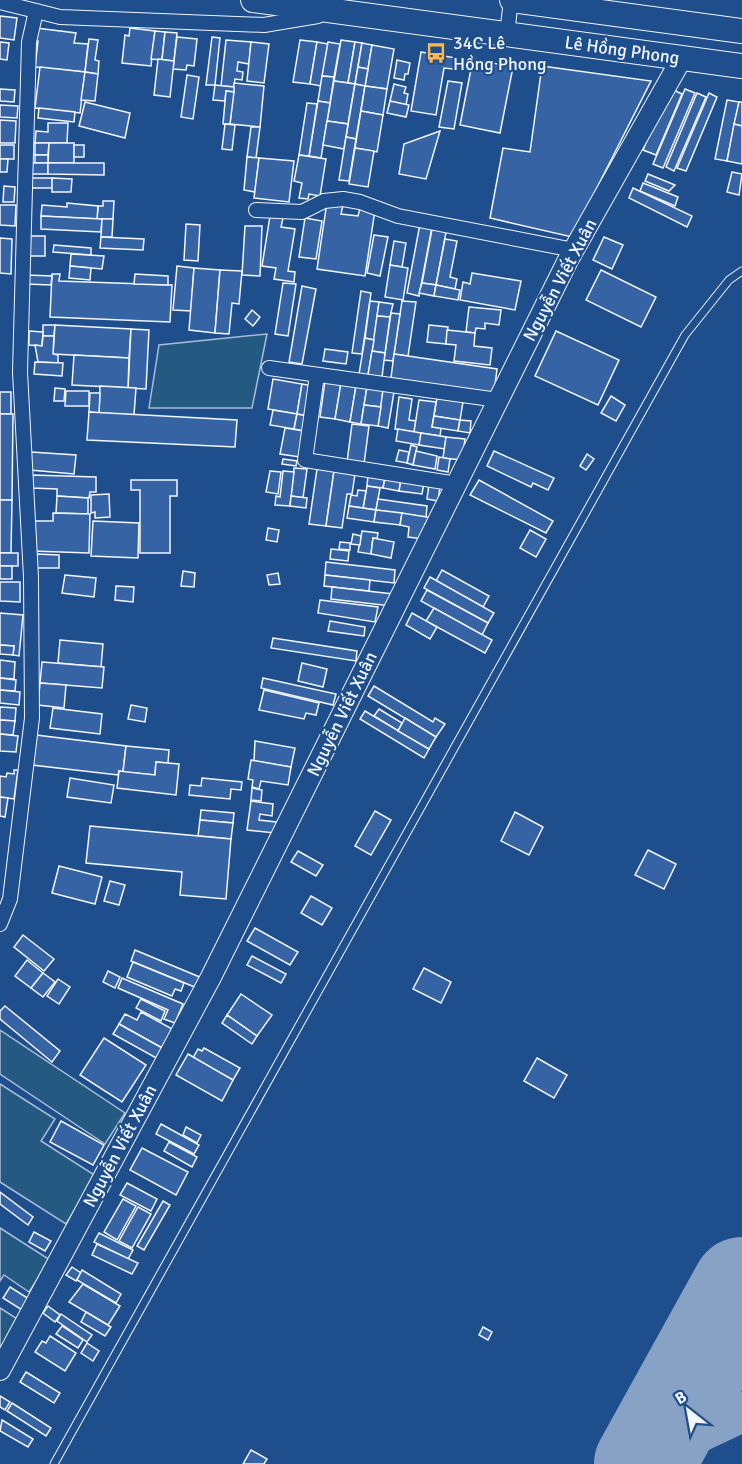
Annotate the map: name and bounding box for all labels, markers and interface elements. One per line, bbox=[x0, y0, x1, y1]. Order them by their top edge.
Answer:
street label: Lê Hồng Phong bbox=[563, 31, 681, 69]
place label: 34C Lê Hồng Phong bbox=[453, 32, 546, 75]
bus stop icon: 34C Lê Hồng Phong bbox=[424, 41, 448, 65]
street label: Nguyễn Viết Xuân bbox=[518, 215, 602, 345]
street label: Nguyễn Viết Xuân bbox=[302, 648, 382, 780]
street label: Nguyễn Viết Xuân bbox=[78, 1081, 162, 1211]
north arrow bbox=[658, 1380, 718, 1440]
text: B bbox=[671, 1387, 690, 1409]

